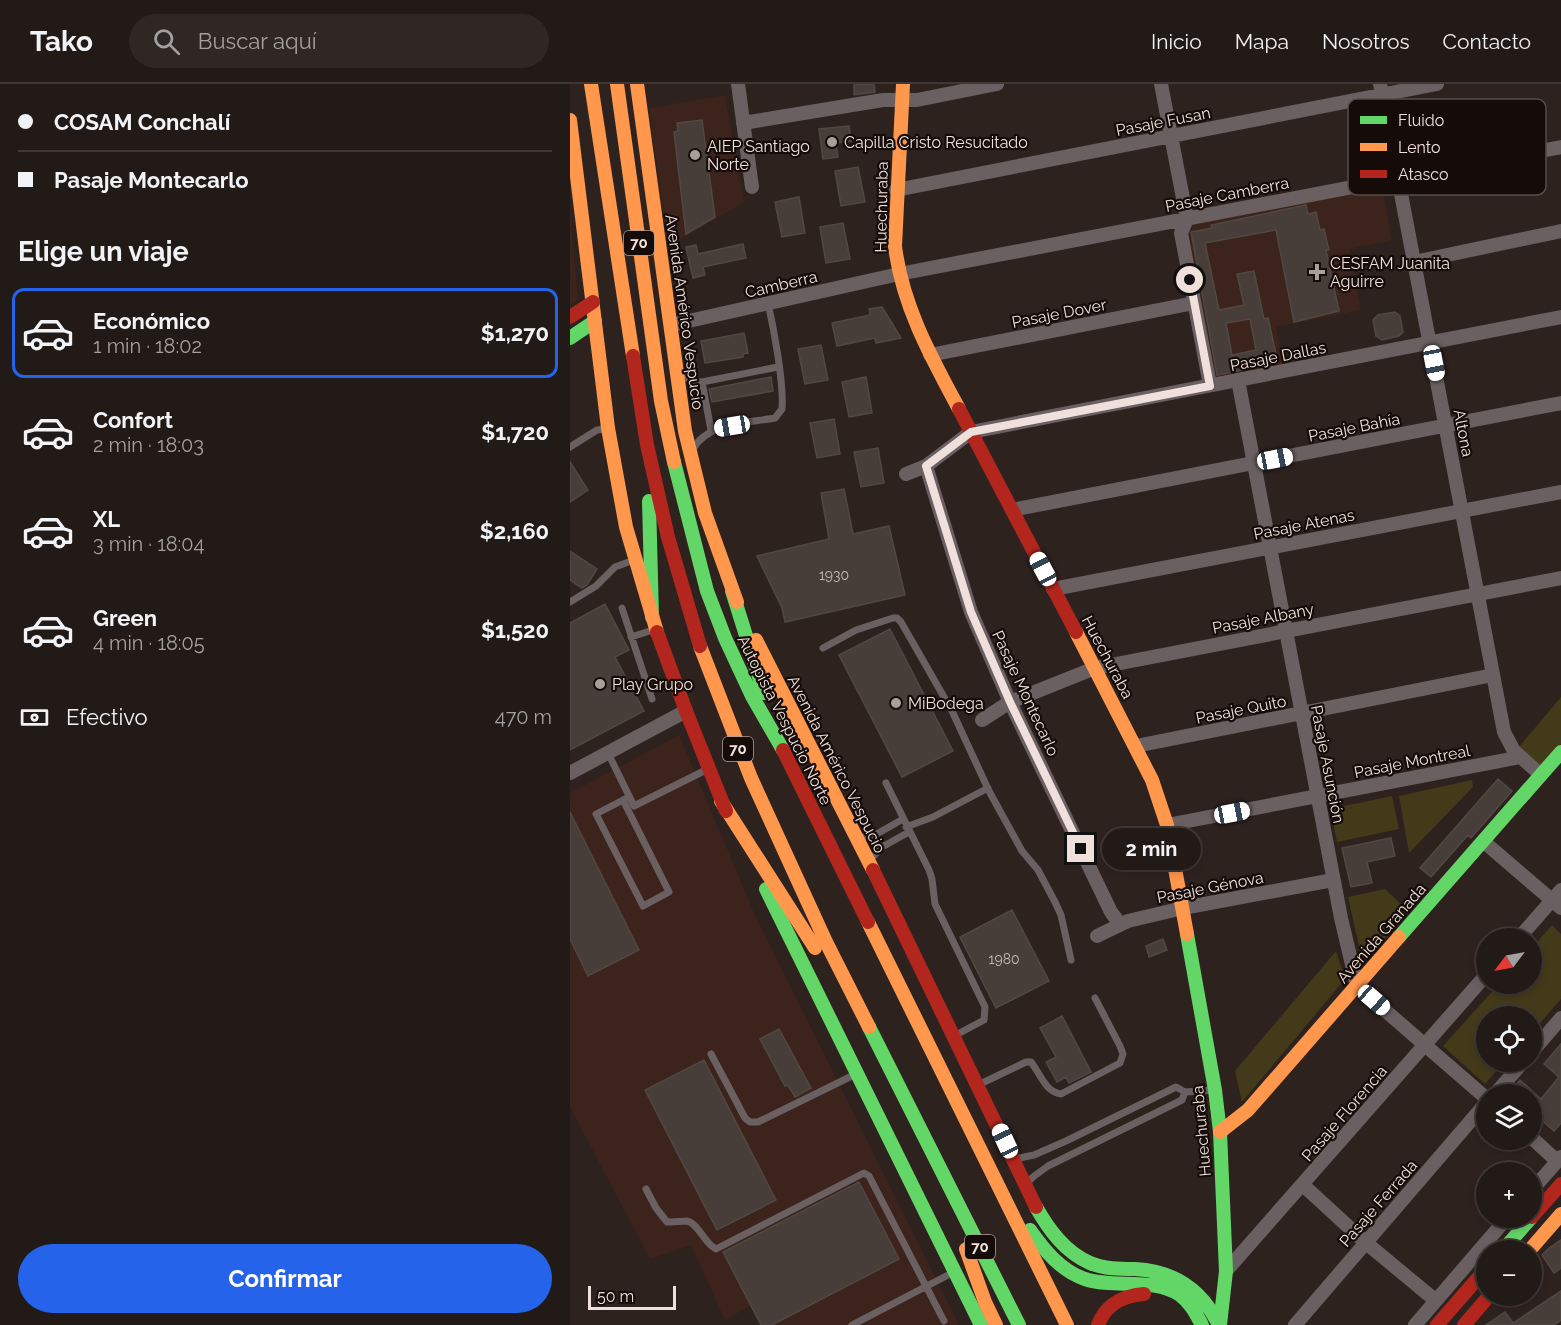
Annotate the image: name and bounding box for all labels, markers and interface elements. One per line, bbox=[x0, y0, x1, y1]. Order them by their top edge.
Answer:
search box bbox=[129, 14, 549, 68]
text: Tako bbox=[30, 25, 93, 58]
icon: search bbox=[150, 25, 183, 58]
text: Buscar aquí bbox=[198, 28, 317, 54]
text: Inicio bbox=[1151, 29, 1202, 54]
text: Mapa bbox=[1235, 29, 1289, 54]
text: Nosotros bbox=[1322, 29, 1410, 54]
text: Contacto bbox=[1443, 29, 1531, 54]
legend bbox=[1348, 99, 1546, 195]
street label: Pasaje Fusan bbox=[1114, 103, 1212, 140]
text: COSAM Conchalí bbox=[54, 109, 230, 135]
text: Fluido bbox=[1398, 111, 1444, 130]
place label: Capilla Cristo Resucitado bbox=[844, 133, 1028, 152]
marker: Capilla Cristo Resucitado bbox=[825, 135, 839, 149]
place label: AIEP Santiago Norte bbox=[707, 137, 810, 174]
text: Lento bbox=[1398, 138, 1441, 157]
marker: AIEP Santiago Norte bbox=[688, 148, 702, 162]
street label: Huechuraba bbox=[871, 161, 892, 253]
text: Atasco bbox=[1398, 165, 1449, 184]
text: Pasaje Montecarlo bbox=[54, 167, 249, 193]
street label: Pasaje Camberra bbox=[1164, 173, 1291, 216]
street label: Avenida Américo Vespucio bbox=[661, 213, 708, 411]
road number: 70 bbox=[624, 231, 654, 255]
text: Elige un viaje bbox=[18, 236, 189, 267]
place label: CESFAM Juanita Aguirre bbox=[1330, 254, 1450, 291]
marker: CESFAM Juanita Aguirre bbox=[1308, 263, 1326, 281]
route start bbox=[1176, 266, 1203, 293]
street label: Camberra bbox=[743, 267, 819, 302]
street label: Pasaje Dover bbox=[1010, 295, 1108, 332]
icon: car bbox=[21, 306, 75, 360]
text: Económico bbox=[93, 308, 210, 334]
text: $1,270 bbox=[481, 320, 549, 346]
text: 1 min · 18:02 bbox=[93, 334, 202, 358]
street label: Pasaje Dallas bbox=[1228, 338, 1328, 375]
car bbox=[1422, 344, 1446, 382]
icon: car bbox=[21, 405, 75, 459]
text: Confort bbox=[93, 407, 173, 433]
street label: Altona bbox=[1450, 408, 1477, 458]
street label: Pasaje Bahía bbox=[1307, 409, 1402, 446]
car bbox=[713, 414, 751, 438]
text: $1,720 bbox=[481, 419, 549, 445]
text: 2 min · 18:03 bbox=[93, 433, 204, 457]
car bbox=[1256, 447, 1294, 471]
icon: car bbox=[21, 504, 75, 558]
street label: Pasaje Atenas bbox=[1252, 505, 1356, 544]
text: XL bbox=[93, 506, 120, 532]
text: $2,160 bbox=[480, 518, 549, 544]
text: 3 min · 18:04 bbox=[93, 532, 205, 556]
car bbox=[1027, 549, 1059, 589]
house number: 1930 bbox=[819, 567, 849, 583]
street label: Pasaje Albany bbox=[1211, 599, 1316, 638]
icon: car bbox=[21, 603, 75, 657]
text: Green bbox=[93, 605, 157, 631]
street label: Huechuraba bbox=[1078, 613, 1137, 702]
text: $1,520 bbox=[481, 617, 549, 643]
street label: Pasaje Montecarlo bbox=[988, 627, 1063, 759]
text: 4 min · 18:05 bbox=[93, 631, 205, 655]
street label: Autopista Vespucio Norte bbox=[733, 632, 836, 808]
street label: Avenida Américo Vespucio bbox=[783, 672, 890, 856]
place label: Play Grupo bbox=[612, 675, 693, 694]
marker: Play Grupo bbox=[593, 677, 607, 691]
street label: Pasaje Quito bbox=[1194, 691, 1288, 728]
place label: MiBodega bbox=[908, 694, 984, 713]
marker: MiBodega bbox=[889, 696, 903, 710]
icon: cash bbox=[18, 701, 51, 734]
street label: Pasaje Asunción bbox=[1307, 703, 1348, 825]
text: Efectivo bbox=[66, 704, 148, 730]
text: 470 m bbox=[495, 705, 552, 729]
road number: 70 bbox=[723, 737, 753, 761]
street label: Pasaje Montreal bbox=[1352, 741, 1472, 782]
car bbox=[1213, 801, 1251, 825]
callout: 2 min bbox=[1102, 828, 1201, 870]
route end bbox=[1067, 835, 1094, 862]
text: 2 min bbox=[1126, 837, 1177, 861]
street label: Pasaje Génova bbox=[1155, 868, 1265, 907]
street label: Avenida Granada bbox=[1333, 880, 1430, 987]
north arrow bbox=[1476, 928, 1542, 994]
map controls bbox=[1476, 928, 1542, 1306]
house number: 1980 bbox=[988, 951, 1020, 967]
car bbox=[1355, 981, 1393, 1019]
button: locate bbox=[1476, 1006, 1542, 1072]
street label: Pasaje Florencia bbox=[1298, 1062, 1391, 1165]
button: layers bbox=[1476, 1084, 1542, 1150]
street label: Huechuraba bbox=[1188, 1085, 1215, 1177]
car bbox=[989, 1121, 1021, 1161]
street label: Pasaje Ferrada bbox=[1335, 1156, 1421, 1251]
button: + bbox=[1476, 1162, 1542, 1228]
road number: 70 bbox=[965, 1235, 995, 1259]
button: − bbox=[1476, 1240, 1542, 1306]
button: Confirmar bbox=[18, 1244, 552, 1313]
scale bar bbox=[588, 1283, 676, 1310]
text: 50 m bbox=[597, 1287, 634, 1306]

